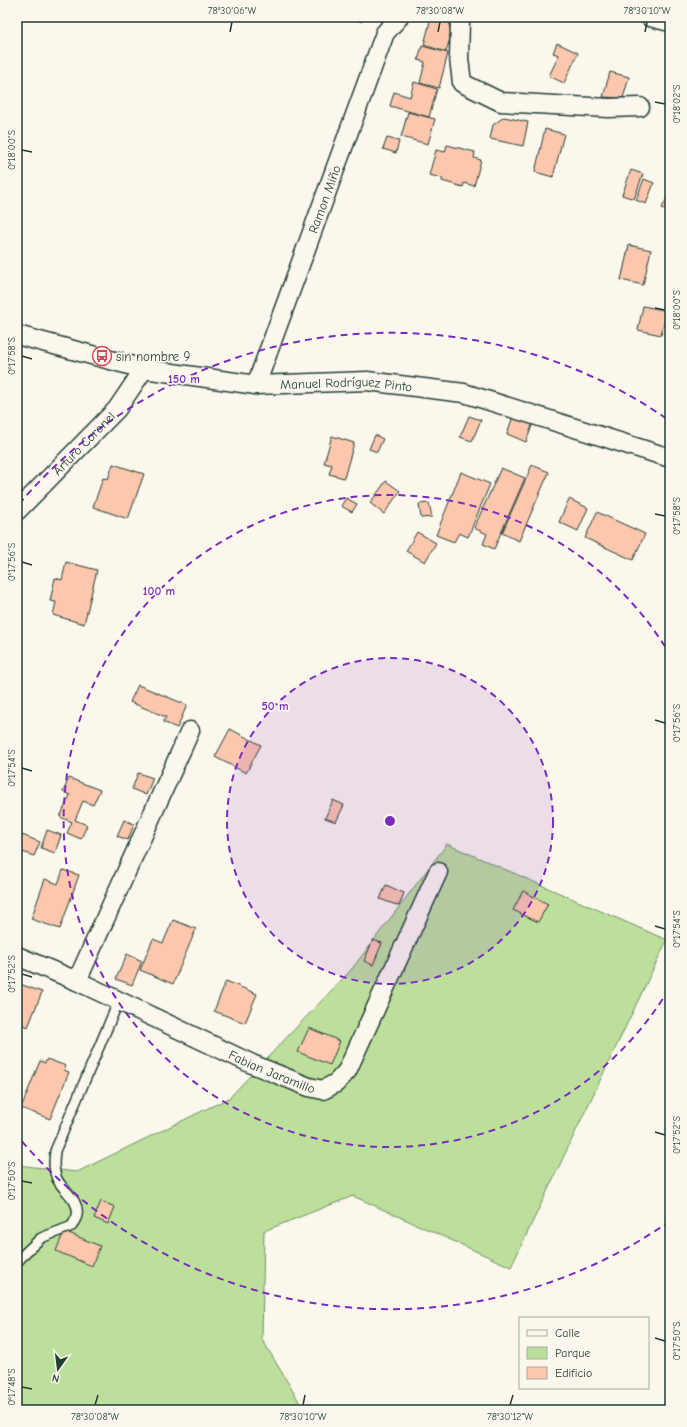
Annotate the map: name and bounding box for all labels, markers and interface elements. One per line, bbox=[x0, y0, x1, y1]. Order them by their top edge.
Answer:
text: 78°30'06"W bbox=[208, 5, 256, 17]
text: 78°30'08"W bbox=[416, 5, 464, 17]
text: 78°30'10"W bbox=[624, 5, 671, 17]
text: 0°18'02"S bbox=[671, 84, 683, 124]
text: 0°18'00"S bbox=[6, 129, 18, 170]
street label: Ramon Miño bbox=[305, 163, 344, 235]
text: 0°18'00"S bbox=[671, 289, 683, 330]
text: 0°17'58"S bbox=[6, 337, 18, 375]
bus stop icon: sin nombre 9 bbox=[91, 345, 113, 367]
place label: sin nombre 9 bbox=[116, 349, 190, 364]
text: 150 m bbox=[168, 372, 200, 386]
street label: Manuel Rodríguez Pinto bbox=[280, 373, 413, 394]
street label: Arturo Coronel bbox=[49, 408, 118, 478]
text: 0°17'58"S bbox=[671, 497, 683, 535]
text: 0°17'56"S bbox=[6, 542, 18, 581]
text: 100 m bbox=[143, 584, 175, 598]
text: 50 m bbox=[261, 699, 289, 713]
text: 0°17'56"S bbox=[671, 703, 683, 742]
text: 0°17'54"S bbox=[6, 749, 18, 787]
centre of rings bbox=[383, 814, 397, 828]
text: 0°17'54"S bbox=[671, 910, 683, 948]
text: 0°17'52"S bbox=[6, 954, 18, 993]
street label: Fabian Jaramillo bbox=[226, 1047, 317, 1096]
text: 0°17'52"S bbox=[671, 1115, 683, 1154]
text: 0°17'50"S bbox=[6, 1161, 18, 1201]
legend bbox=[519, 1317, 649, 1389]
text: 0°17'50"S bbox=[671, 1321, 683, 1361]
text: Calle bbox=[555, 1326, 580, 1340]
text: Parque bbox=[555, 1346, 590, 1360]
north arrow bbox=[38, 1349, 78, 1389]
text: Edificio bbox=[555, 1366, 592, 1380]
text: 0°17'48"S bbox=[6, 1368, 18, 1406]
text: N bbox=[51, 1371, 61, 1385]
text: 78°30'08"W bbox=[71, 1411, 119, 1423]
text: 78°30'10"W bbox=[280, 1411, 327, 1423]
text: 78°30'12"W bbox=[487, 1411, 533, 1423]

